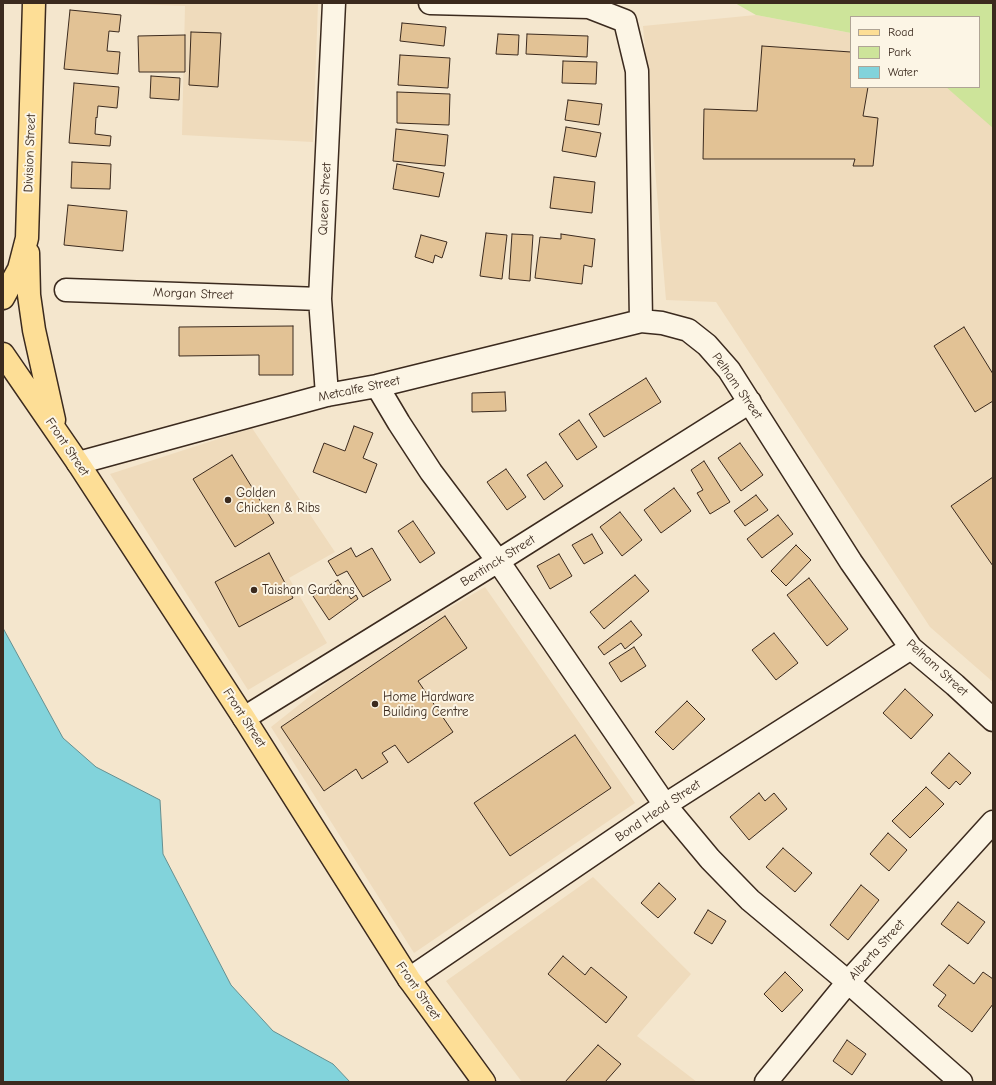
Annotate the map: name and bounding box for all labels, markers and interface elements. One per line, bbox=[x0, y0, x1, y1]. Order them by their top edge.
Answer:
legend bbox=[850, 16, 980, 88]
text: Road bbox=[888, 25, 914, 39]
text: Park bbox=[888, 45, 911, 59]
text: Water bbox=[888, 65, 918, 79]
street label: Division Street bbox=[21, 113, 39, 193]
street label: Queen Street bbox=[315, 162, 335, 236]
street label: Morgan Street bbox=[153, 285, 233, 303]
street label: Pelham Street bbox=[708, 350, 766, 422]
street label: Metcalfe Street bbox=[317, 373, 401, 405]
street label: Front Street bbox=[42, 415, 92, 479]
place label: Golden Chicken & Ribs bbox=[236, 485, 320, 516]
marker: Golden Chicken & Ribs bbox=[223, 495, 233, 505]
street label: Bentinck Street bbox=[458, 532, 538, 590]
place label: Taishan Gardens bbox=[262, 582, 355, 598]
marker: Taishan Gardens bbox=[249, 585, 259, 595]
street label: Pelham Street bbox=[903, 636, 971, 700]
street label: Front Street bbox=[219, 686, 269, 750]
place label: Home Hardware Building Centre bbox=[383, 689, 474, 720]
marker: Home Hardware Building Centre bbox=[370, 699, 380, 709]
street label: Bond Head Street bbox=[612, 777, 704, 845]
street label: Alberta Street bbox=[846, 917, 908, 983]
street label: Front Street bbox=[392, 959, 444, 1023]

